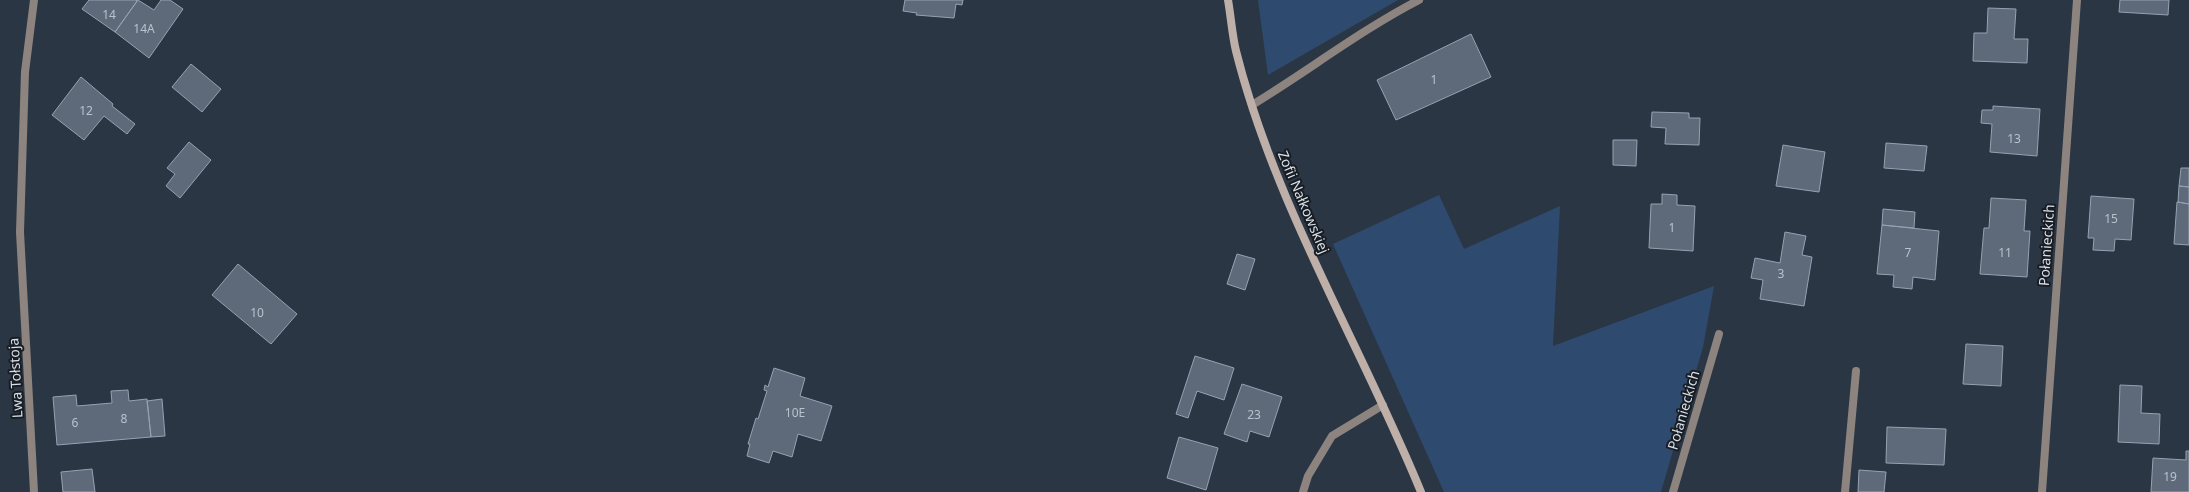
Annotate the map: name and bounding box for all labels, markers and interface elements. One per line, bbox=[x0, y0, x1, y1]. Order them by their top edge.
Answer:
house number: 14 bbox=[102, 6, 116, 23]
house number: 14A bbox=[133, 20, 155, 37]
house number: 1 bbox=[1431, 71, 1437, 88]
house number: 12 bbox=[79, 102, 93, 119]
house number: 13 bbox=[2007, 130, 2021, 147]
street label: Zofii Nałkowskiej bbox=[1274, 148, 1334, 256]
street label: Połanieckich bbox=[2034, 204, 2058, 286]
house number: 15 bbox=[2104, 210, 2118, 227]
house number: 1 bbox=[1669, 219, 1675, 236]
house number: 7 bbox=[1905, 244, 1912, 261]
house number: 11 bbox=[1998, 244, 2012, 261]
house number: 3 bbox=[1778, 265, 1785, 282]
house number: 10 bbox=[250, 304, 264, 321]
street label: Lwa Tołstoja bbox=[3, 337, 27, 419]
street label: Połanieckich bbox=[1663, 368, 1703, 452]
house number: 10E bbox=[785, 404, 805, 421]
house number: 23 bbox=[1247, 406, 1261, 423]
house number: 8 bbox=[121, 410, 128, 427]
house number: 6 bbox=[72, 414, 79, 431]
house number: 19 bbox=[2163, 468, 2177, 485]

